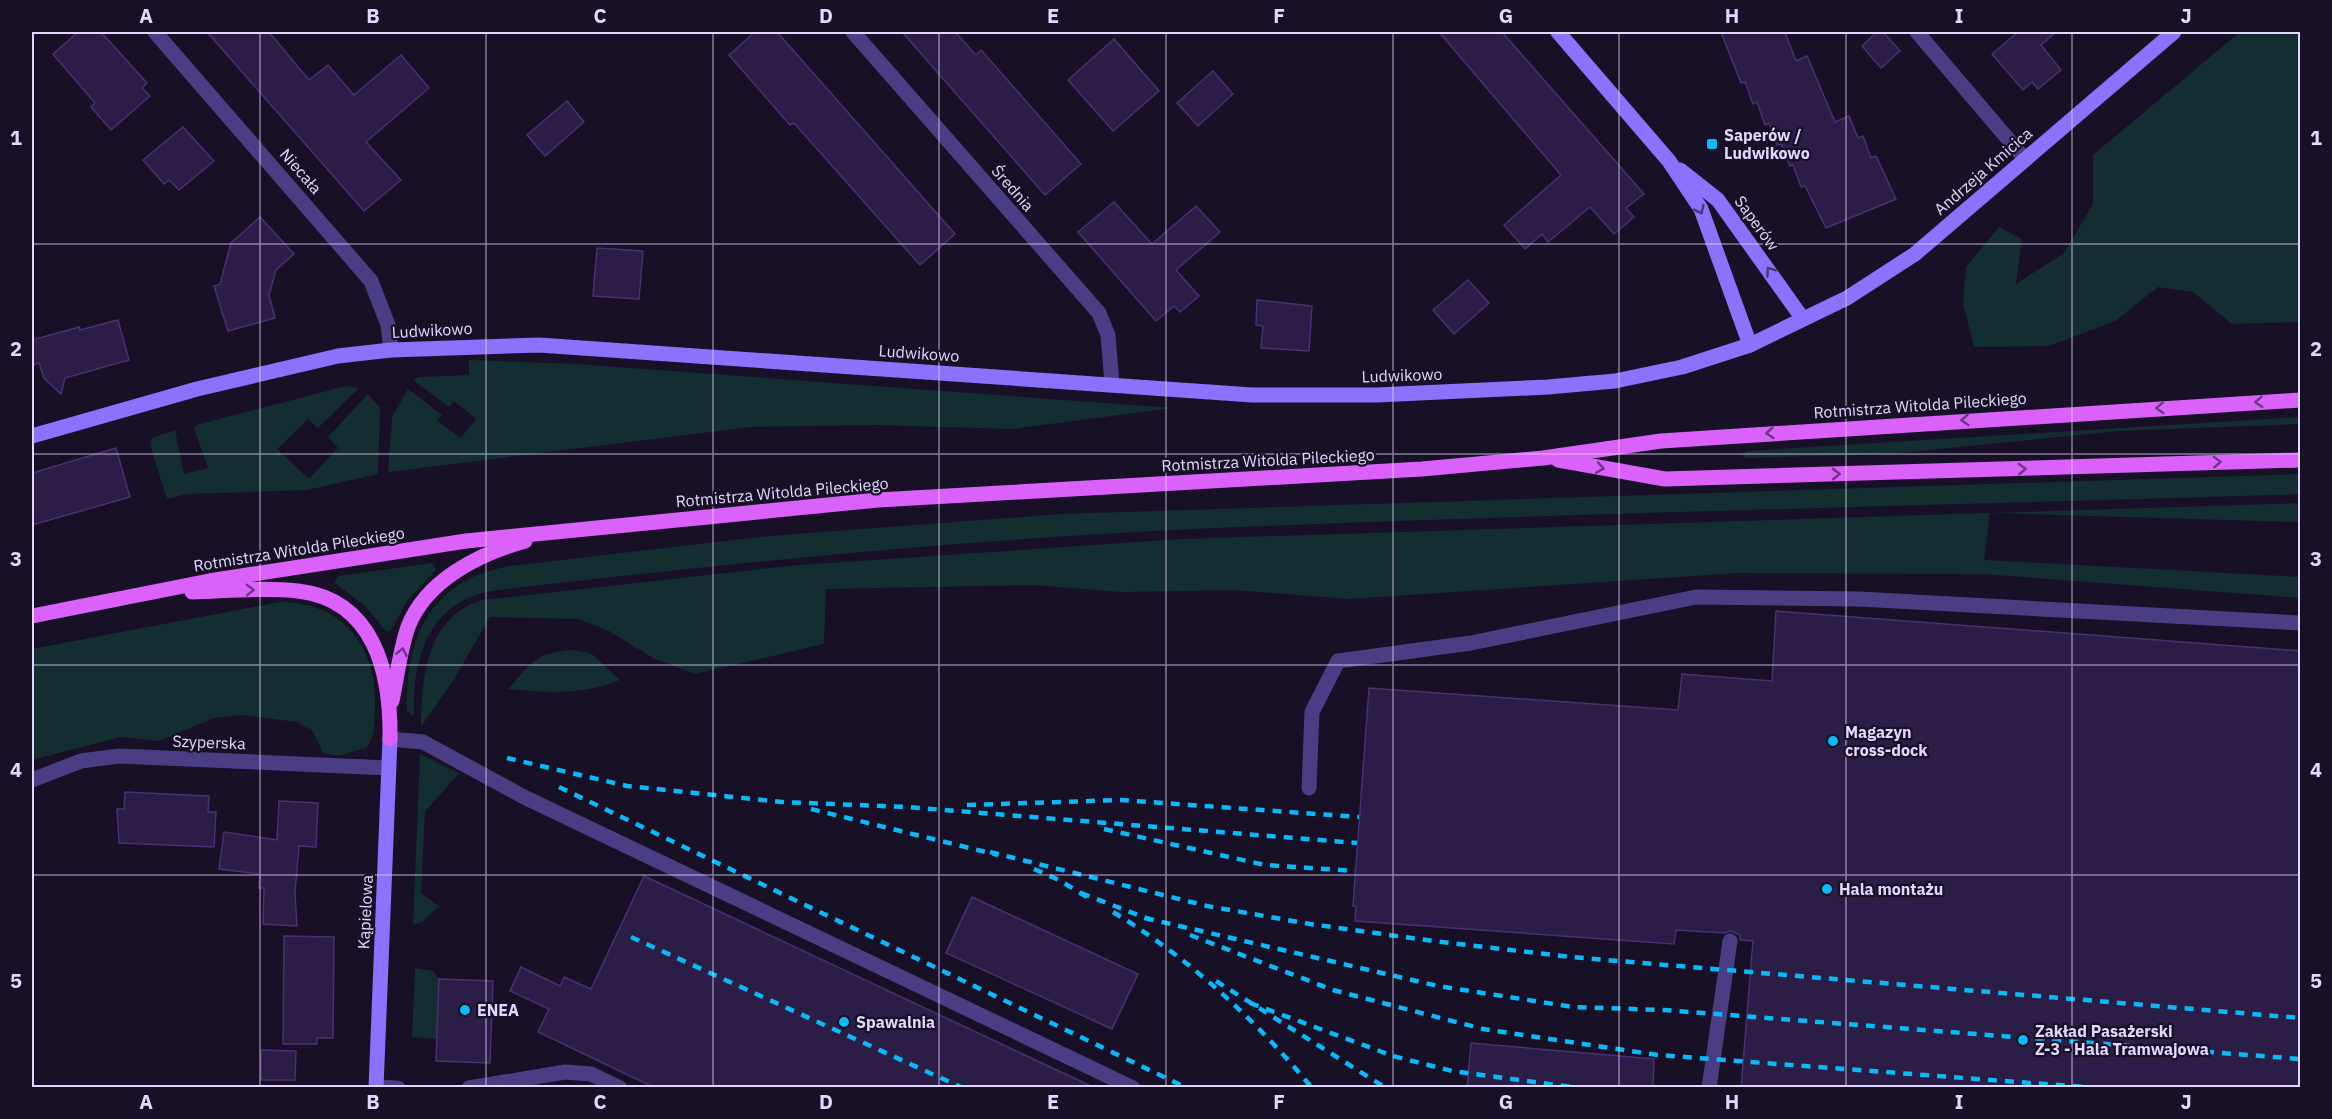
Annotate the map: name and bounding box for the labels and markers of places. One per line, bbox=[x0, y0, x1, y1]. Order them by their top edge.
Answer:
place label: Saperów / Ludwikowo bbox=[1724, 125, 1810, 163]
marker: Saperów / Ludwikowo bbox=[1705, 137, 1719, 151]
place label: Magazyn cross-dock bbox=[1845, 722, 1928, 760]
marker: Magazyn cross-dock bbox=[1826, 734, 1840, 748]
place label: Hala montażu bbox=[1839, 879, 1943, 899]
marker: Hala montażu bbox=[1820, 882, 1834, 896]
place label: ENEA bbox=[477, 1000, 519, 1020]
marker: ENEA bbox=[458, 1003, 472, 1017]
place label: Spawalnia bbox=[856, 1012, 935, 1032]
marker: Spawalnia bbox=[837, 1015, 851, 1029]
place label: Zakład Pasażerski Z-3 - Hala Tramwajowa bbox=[2035, 1021, 2209, 1059]
marker: Zakład Pasażerski Z-3 - Hala Tramwajowa bbox=[2016, 1033, 2030, 1047]

